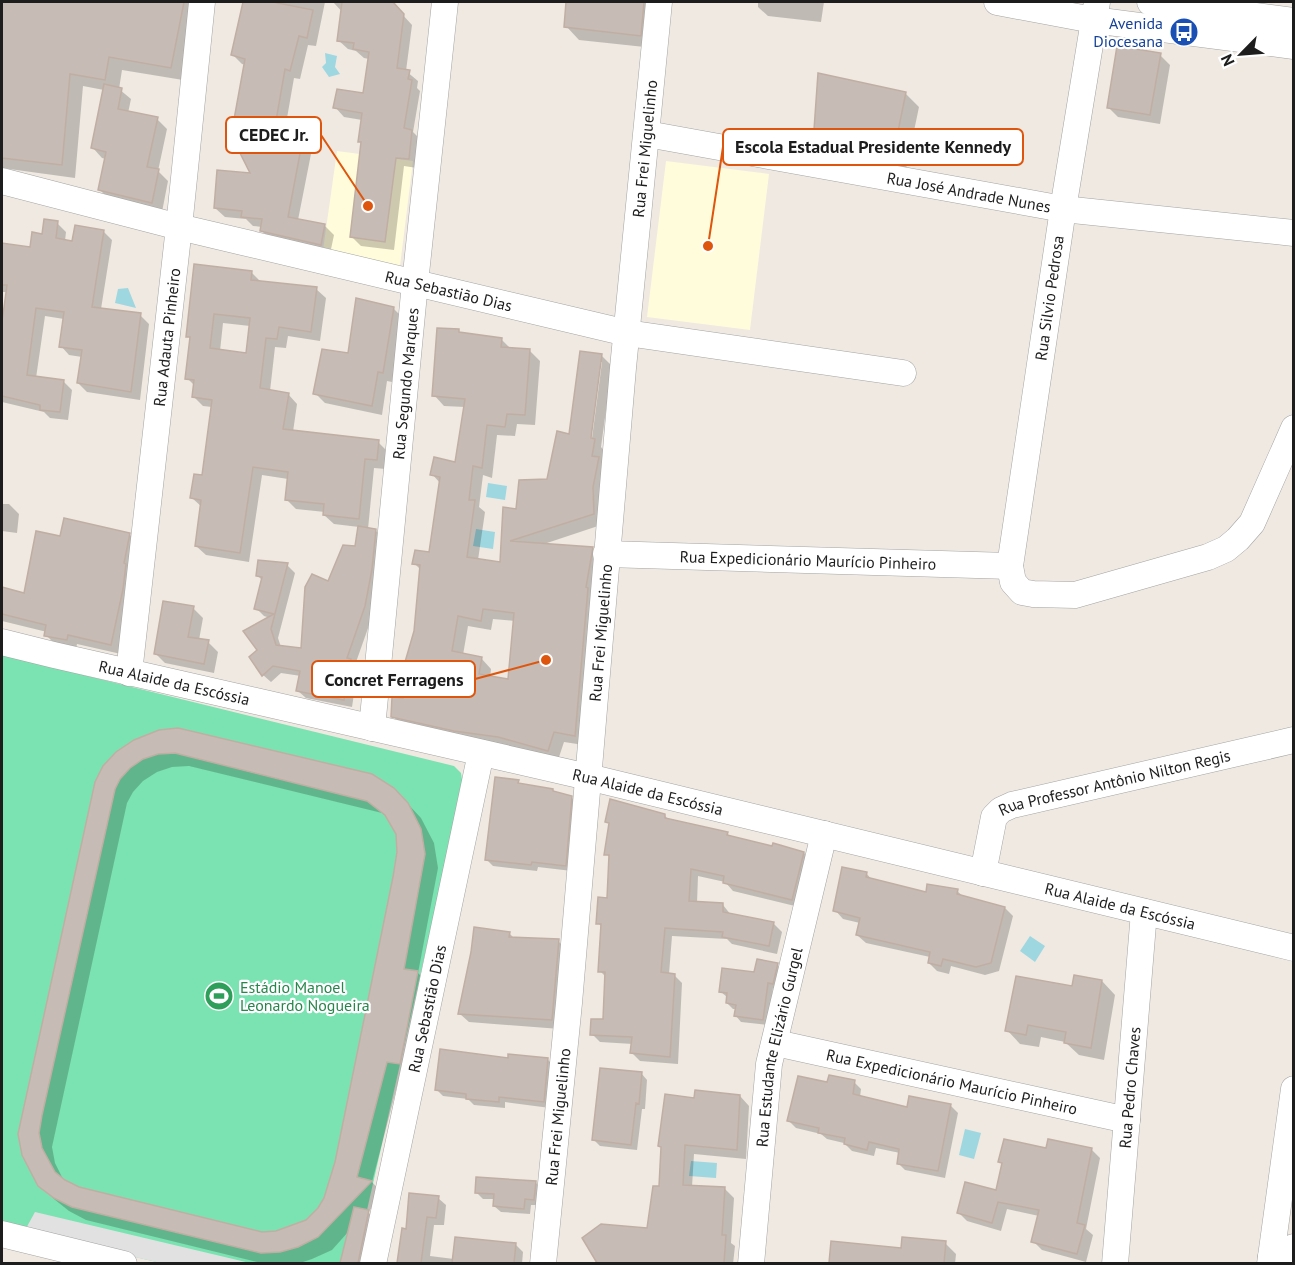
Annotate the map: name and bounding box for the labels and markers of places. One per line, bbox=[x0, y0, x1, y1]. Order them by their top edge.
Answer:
place label: Avenida Diocesana bbox=[1093, 13, 1163, 51]
bus stop icon: Avenida Diocesana bbox=[1168, 16, 1200, 48]
callout: CEDEC Jr. bbox=[226, 117, 321, 153]
callout: Escola Estadual Presidente Kennedy bbox=[723, 129, 1023, 165]
callout: Concret Ferragens bbox=[312, 661, 475, 697]
place label: Estádio Manoel Leonardo Nogueira bbox=[240, 977, 370, 1015]
sports icon: Estádio Manoel Leonardo Nogueira bbox=[203, 980, 235, 1012]

